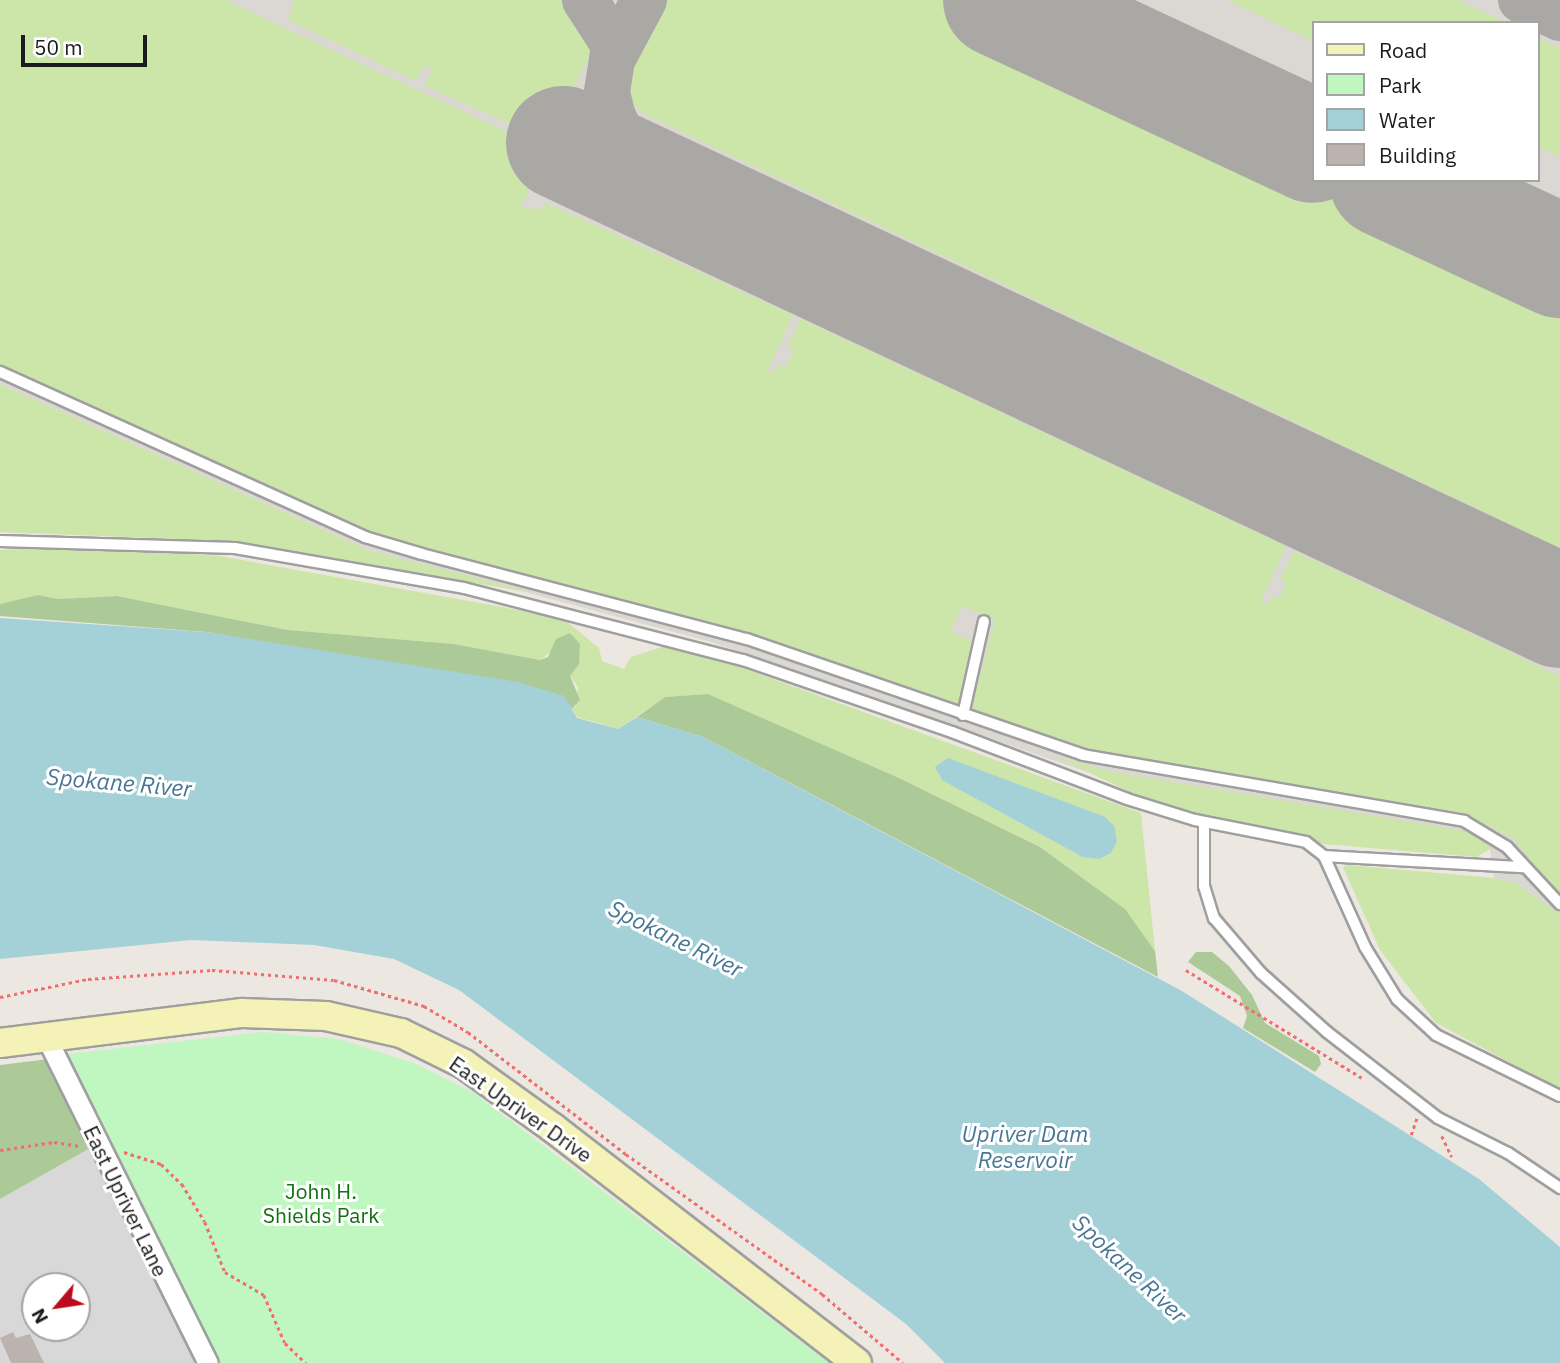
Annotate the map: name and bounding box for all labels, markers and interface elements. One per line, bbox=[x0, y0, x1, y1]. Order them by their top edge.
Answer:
scale bar bbox=[24, 21, 150, 65]
legend bbox=[1312, 21, 1539, 182]
text: 50 m bbox=[34, 33, 83, 61]
text: Road bbox=[1379, 36, 1427, 64]
text: Park bbox=[1379, 71, 1422, 99]
text: Water bbox=[1379, 106, 1435, 134]
text: Building bbox=[1379, 141, 1456, 169]
water label: Spokane River bbox=[45, 762, 193, 802]
water label: Spokane River bbox=[604, 894, 748, 982]
street label: East Upriver Drive bbox=[445, 1050, 597, 1168]
water label: Upriver Dam Reservoir bbox=[961, 1119, 1089, 1173]
street label: East Upriver Lane bbox=[79, 1121, 173, 1281]
park label: John H. Shields Park bbox=[263, 1178, 379, 1228]
water label: Spokane River bbox=[1067, 1208, 1193, 1328]
north arrow bbox=[21, 1272, 91, 1342]
text: N bbox=[26, 1304, 53, 1328]

